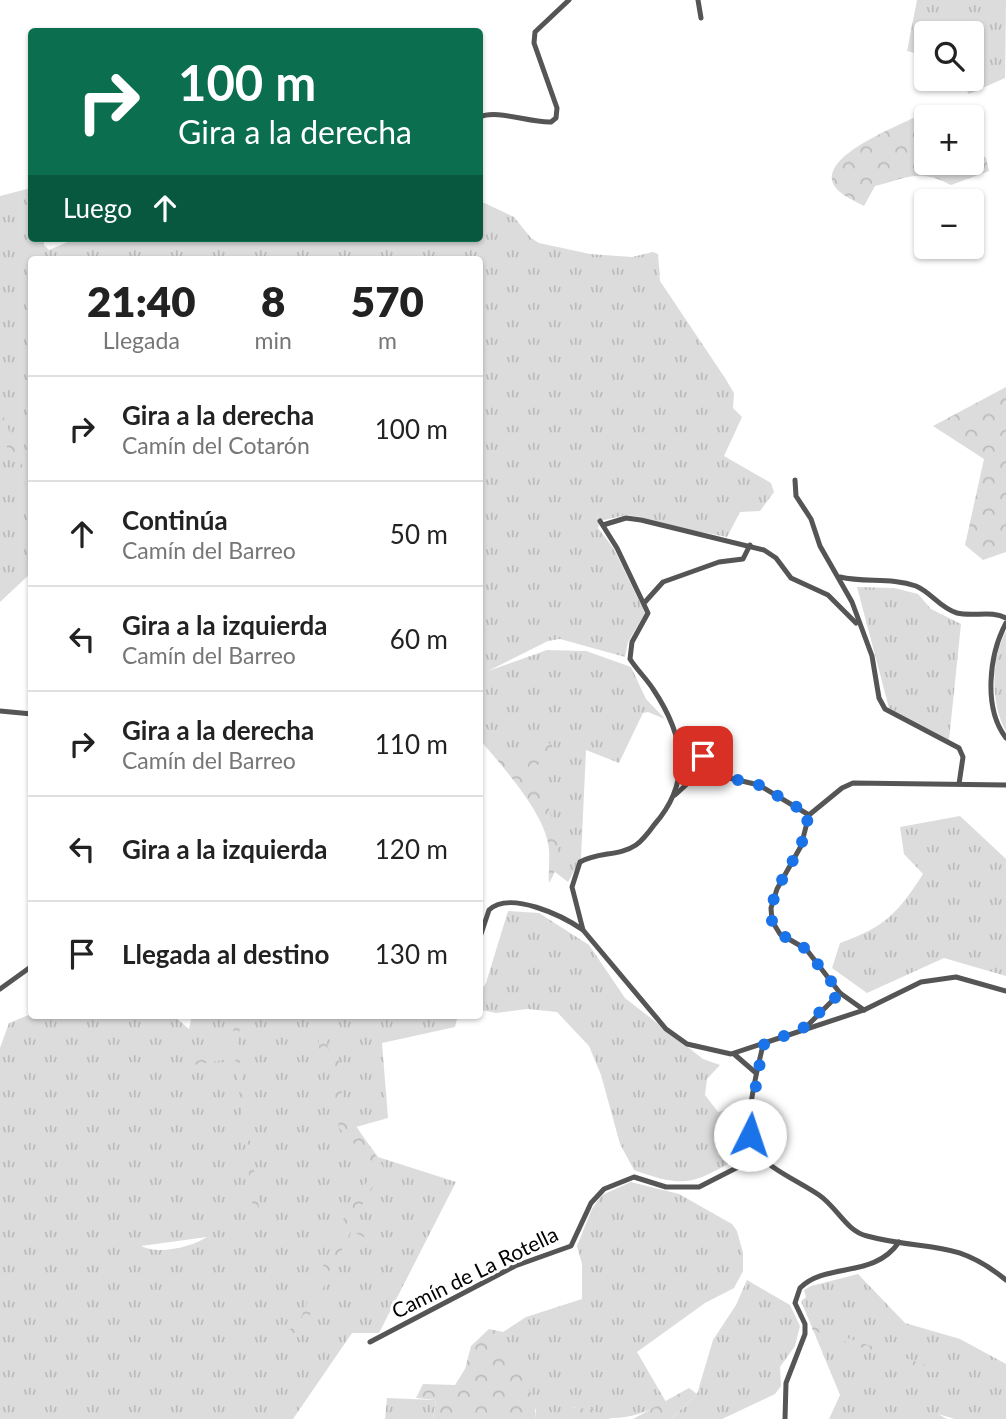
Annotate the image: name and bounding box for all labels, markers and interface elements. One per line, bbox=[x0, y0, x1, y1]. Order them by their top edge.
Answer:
map controls bbox=[914, 21, 984, 259]
button: search bbox=[914, 21, 984, 91]
text: 100 m bbox=[178, 53, 316, 111]
icon: right bbox=[63, 56, 154, 147]
button: + bbox=[914, 105, 984, 175]
text: Gira a la derecha bbox=[178, 112, 412, 151]
icon: ahead bbox=[146, 189, 184, 227]
button: − bbox=[914, 189, 984, 259]
text: Luego bbox=[63, 192, 132, 224]
text: 21:40 bbox=[87, 276, 196, 326]
text: 8 bbox=[261, 276, 285, 326]
text: 570 bbox=[351, 276, 424, 326]
text: Llegada bbox=[103, 326, 180, 354]
text: min bbox=[255, 326, 292, 354]
text: m bbox=[378, 326, 397, 354]
text: Gira a la derecha bbox=[122, 399, 314, 431]
icon: right bbox=[63, 410, 101, 448]
text: 100 m bbox=[375, 413, 448, 445]
text: Camín del Cotarón bbox=[122, 431, 310, 459]
text: Continúa bbox=[122, 504, 228, 536]
icon: ahead bbox=[63, 515, 101, 553]
text: 50 m bbox=[390, 518, 448, 550]
text: Camín del Barreo bbox=[122, 536, 296, 564]
text: Gira a la izquierda bbox=[122, 609, 328, 641]
icon: left bbox=[63, 620, 101, 658]
text: 60 m bbox=[390, 623, 448, 655]
text: Camín del Barreo bbox=[122, 641, 296, 669]
text: Gira a la derecha bbox=[122, 714, 314, 746]
icon: right bbox=[63, 725, 101, 763]
pin bbox=[673, 726, 733, 786]
text: 110 m bbox=[375, 728, 448, 760]
icon: arrive bbox=[684, 737, 722, 775]
text: Camín del Barreo bbox=[122, 746, 296, 774]
icon: left bbox=[63, 830, 101, 868]
text: Gira a la izquierda bbox=[122, 833, 328, 865]
text: 120 m bbox=[375, 833, 448, 865]
icon: arrive bbox=[63, 935, 101, 973]
text: Llegada al destino bbox=[122, 938, 329, 970]
text: 130 m bbox=[375, 938, 448, 970]
position arrow bbox=[713, 1098, 787, 1172]
street label: Camín de La Rotella bbox=[387, 1221, 562, 1323]

